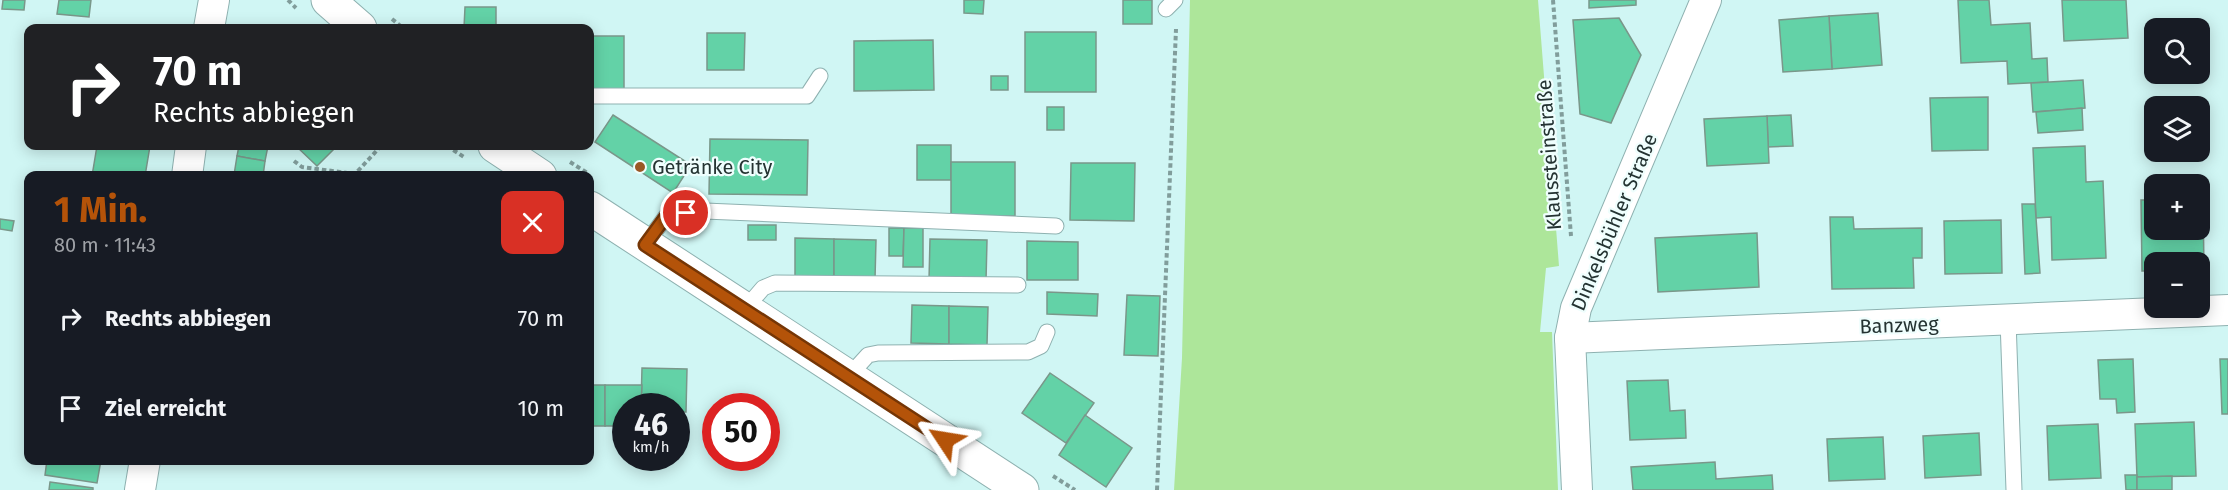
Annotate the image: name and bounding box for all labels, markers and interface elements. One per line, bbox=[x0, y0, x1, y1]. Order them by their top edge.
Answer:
map controls bbox=[2144, 18, 2210, 318]
button: search bbox=[2144, 18, 2210, 84]
text: 70 m bbox=[153, 46, 242, 96]
icon: right bbox=[54, 48, 132, 126]
street label: Klaussteinstraße bbox=[1532, 79, 1566, 231]
button: layers bbox=[2144, 96, 2210, 162]
text: Rechts abbiegen bbox=[153, 97, 355, 129]
street label: Dinkelsbühler Straße bbox=[1566, 130, 1662, 314]
place label: Getränke City bbox=[652, 155, 773, 179]
marker: Getränke City bbox=[633, 160, 647, 174]
button: + bbox=[2144, 174, 2210, 240]
pin bbox=[660, 187, 711, 238]
text: 1 Min. bbox=[54, 188, 147, 232]
button: close bbox=[501, 191, 564, 254]
icon: arrive bbox=[669, 196, 702, 229]
text: 80 m · 11:43 bbox=[54, 233, 156, 257]
button: − bbox=[2144, 252, 2210, 318]
icon: right bbox=[54, 302, 87, 335]
text: Rechts abbiegen bbox=[105, 305, 271, 332]
text: 70 m bbox=[518, 305, 564, 332]
street label: Banzweg bbox=[1859, 312, 1940, 338]
icon: arrive bbox=[54, 392, 87, 425]
speed limit sign: 50 bbox=[702, 393, 780, 471]
text: Ziel erreicht bbox=[105, 395, 226, 422]
text: 10 m bbox=[518, 395, 564, 422]
text: 46 bbox=[634, 407, 668, 443]
position arrow bbox=[913, 408, 977, 472]
text: km/h bbox=[632, 438, 670, 456]

